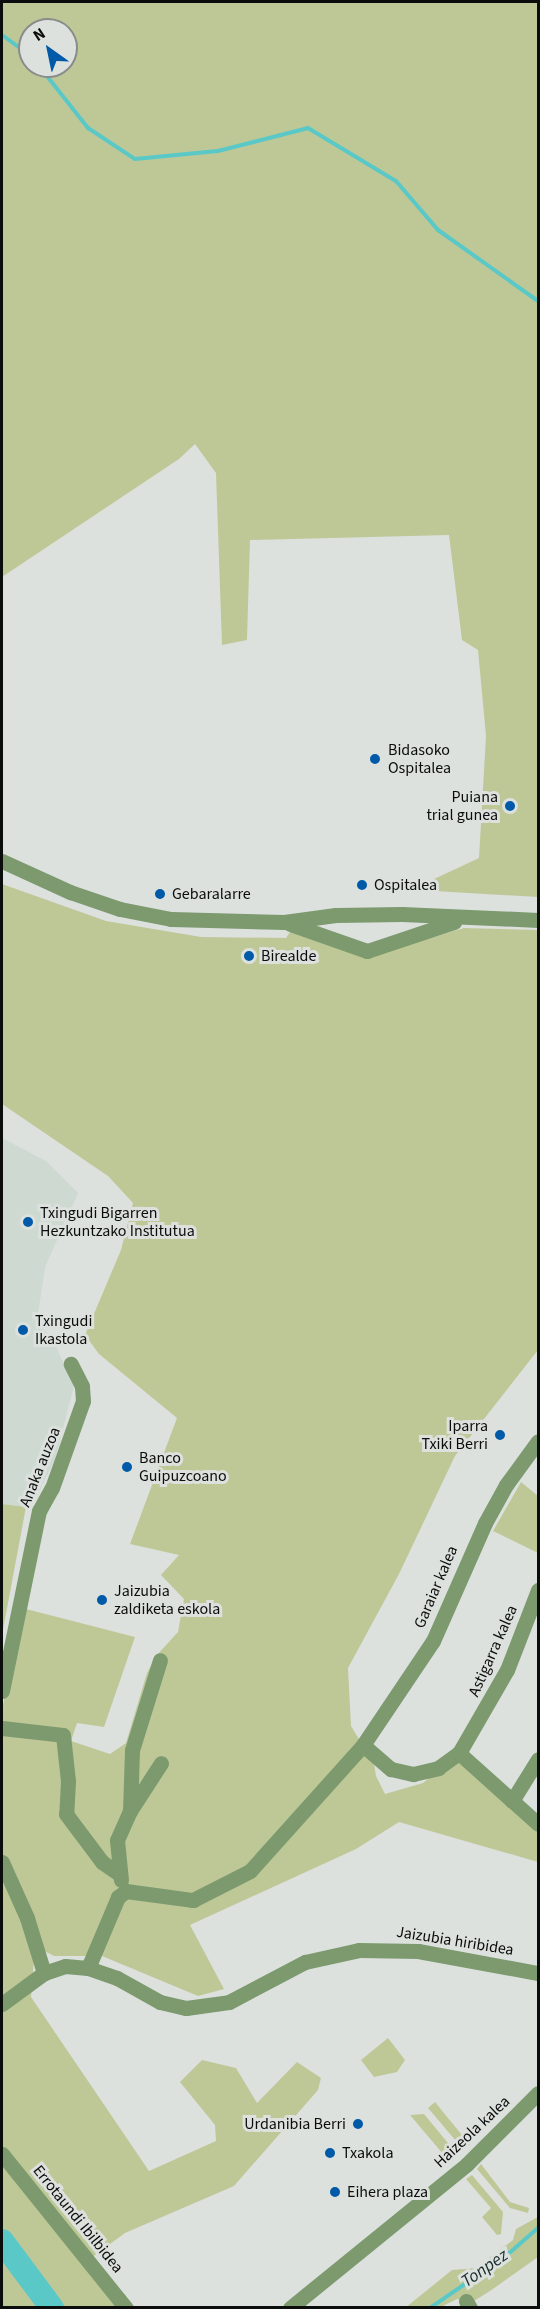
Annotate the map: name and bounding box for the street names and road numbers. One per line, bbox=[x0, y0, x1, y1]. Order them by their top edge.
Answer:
street label: Anaka auzoa bbox=[15, 1424, 65, 1510]
street label: Garaiar kalea bbox=[410, 1543, 462, 1631]
street label: Astigarra kalea bbox=[464, 1602, 522, 1700]
street label: Jaizubia hiribidea bbox=[395, 1922, 515, 1960]
street label: Haizeola kalea bbox=[430, 2092, 514, 2172]
street label: Errotaundi Ibilbidea bbox=[29, 2161, 127, 2277]

